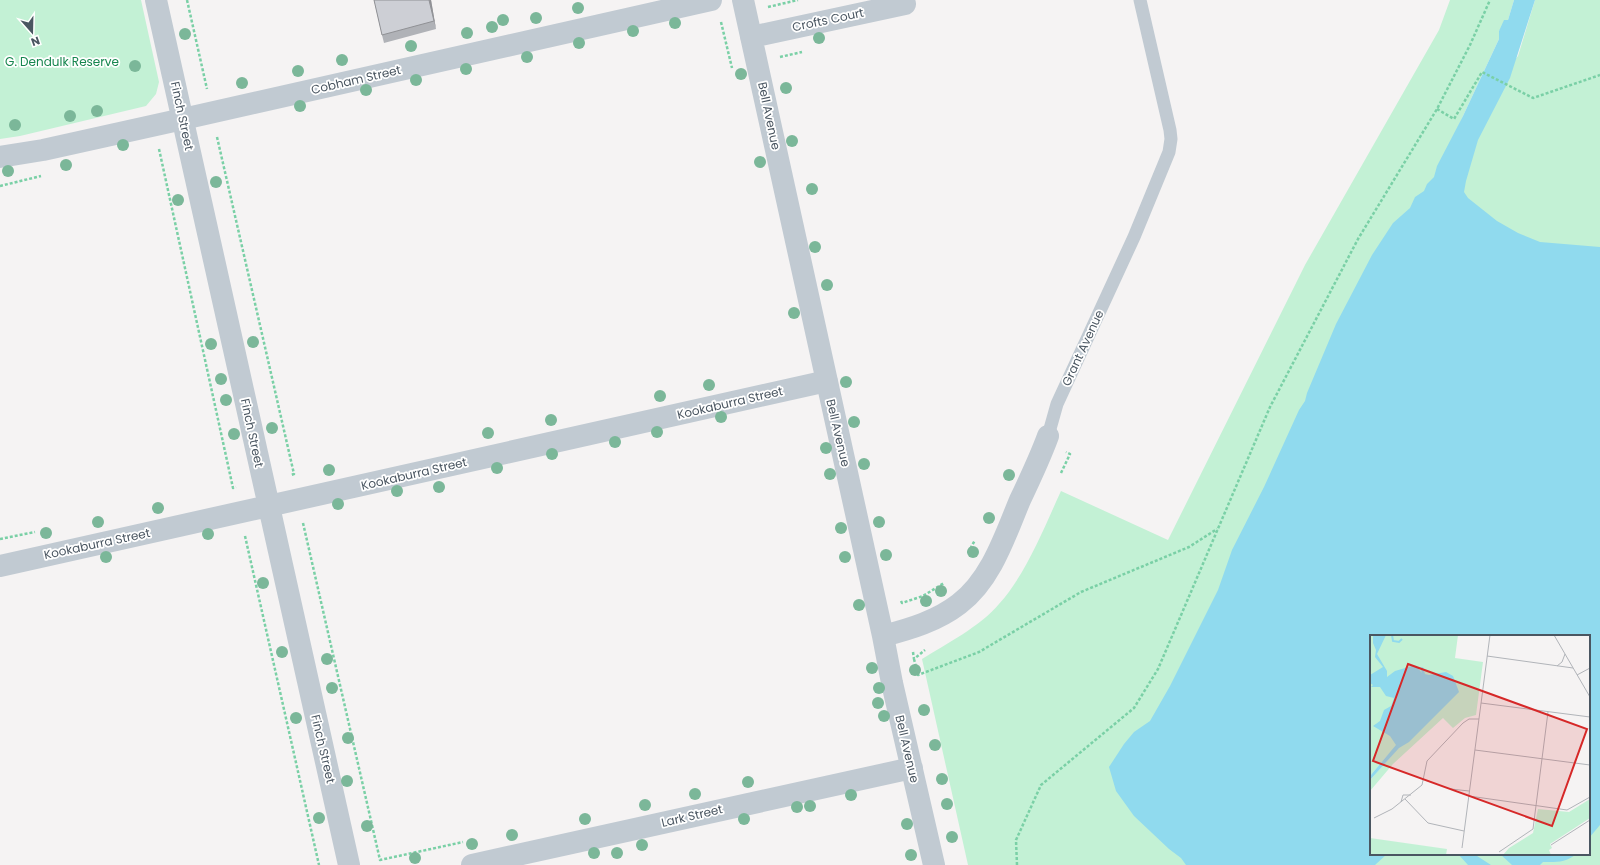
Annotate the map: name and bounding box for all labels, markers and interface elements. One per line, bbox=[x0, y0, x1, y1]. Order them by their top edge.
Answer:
street label: Crofts Court bbox=[791, 4, 865, 35]
north arrow bbox=[12, 12, 52, 52]
text: N bbox=[29, 32, 42, 50]
park label: G. Dendulk Reserve bbox=[5, 53, 119, 70]
street label: Cobham Street bbox=[309, 61, 402, 98]
street label: Finch Street bbox=[167, 80, 198, 152]
street label: Bell Avenue bbox=[754, 80, 785, 151]
street label: Grant Avenue bbox=[1057, 307, 1108, 389]
street label: Kookaburra Street bbox=[675, 382, 784, 423]
street label: Finch Street bbox=[237, 397, 268, 469]
street label: Bell Avenue bbox=[822, 397, 855, 468]
street label: Kookaburra Street bbox=[359, 453, 468, 494]
street label: Kookaburra Street bbox=[42, 524, 152, 563]
inset map bbox=[1370, 635, 1590, 855]
street label: Finch Street bbox=[307, 713, 340, 785]
street label: Bell Avenue bbox=[891, 713, 924, 784]
street label: Lark Street bbox=[660, 800, 724, 831]

